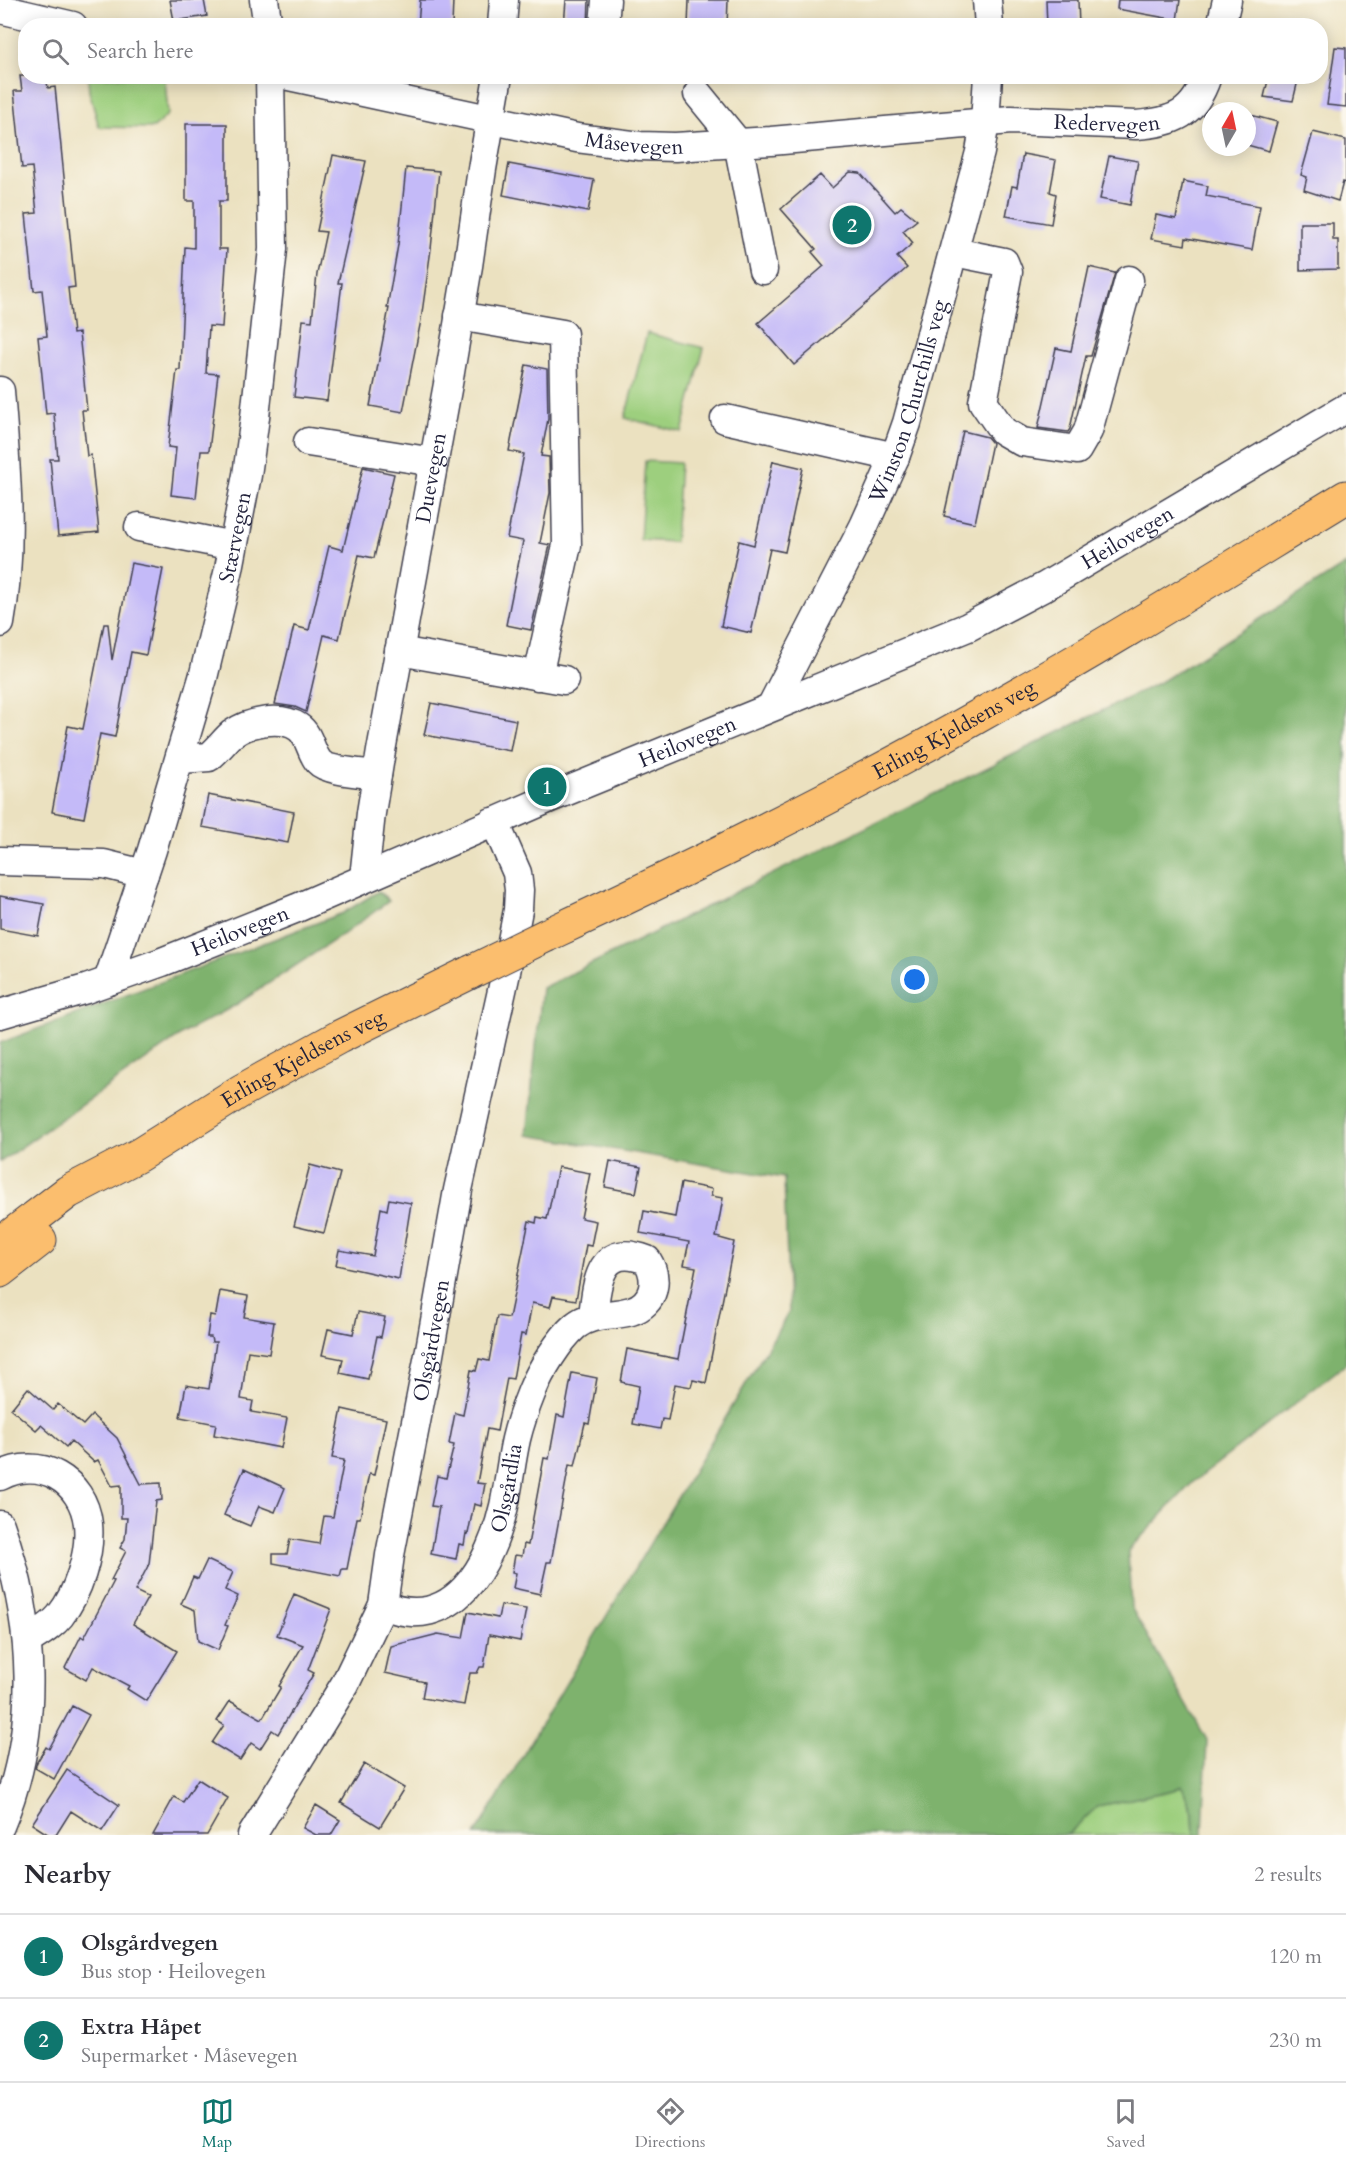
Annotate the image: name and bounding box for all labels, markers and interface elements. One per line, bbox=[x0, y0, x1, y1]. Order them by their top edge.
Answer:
search box bbox=[18, 18, 1328, 84]
icon: search bbox=[39, 35, 72, 68]
text: Search here bbox=[87, 36, 194, 66]
north arrow bbox=[1202, 102, 1256, 156]
street label: Redervegen bbox=[1053, 108, 1162, 140]
street label: Måsevegen bbox=[583, 125, 684, 162]
pin: 2 bbox=[832, 202, 872, 248]
street label: Winston Churchills veg bbox=[862, 296, 955, 509]
street label: Duevegen bbox=[409, 430, 454, 525]
street label: Stærvegen bbox=[212, 489, 259, 586]
street label: Heilovegen bbox=[1076, 499, 1180, 577]
street label: Erling Kjeldsens veg bbox=[868, 673, 1041, 787]
street label: Heilovegen bbox=[634, 709, 741, 775]
pin: 1 bbox=[528, 764, 566, 810]
street label: Heilovegen bbox=[187, 899, 293, 964]
your location bbox=[900, 965, 929, 994]
street label: Erling Kjeldsens veg bbox=[216, 1003, 390, 1115]
street label: Olsgårdvegen bbox=[406, 1277, 457, 1404]
street label: Olsgårdlia bbox=[483, 1441, 530, 1537]
text: Nearby bbox=[24, 1857, 112, 1892]
text: 2 results bbox=[1254, 1861, 1322, 1888]
text: Olsgårdvegen bbox=[81, 1928, 218, 1958]
text: 1 bbox=[38, 1943, 49, 1970]
text: 120 m bbox=[1269, 1943, 1322, 1970]
text: Bus stop · Heilovegen bbox=[81, 1958, 266, 1985]
text: Extra Håpet bbox=[81, 2012, 201, 2042]
text: 2 bbox=[38, 2027, 49, 2054]
text: 230 m bbox=[1269, 2027, 1322, 2054]
text: Supermarket · Måsevegen bbox=[81, 2042, 298, 2069]
tab: Map bbox=[201, 2095, 234, 2153]
tab: Directions bbox=[635, 2095, 705, 2153]
tab: Saved bbox=[1107, 2095, 1145, 2153]

